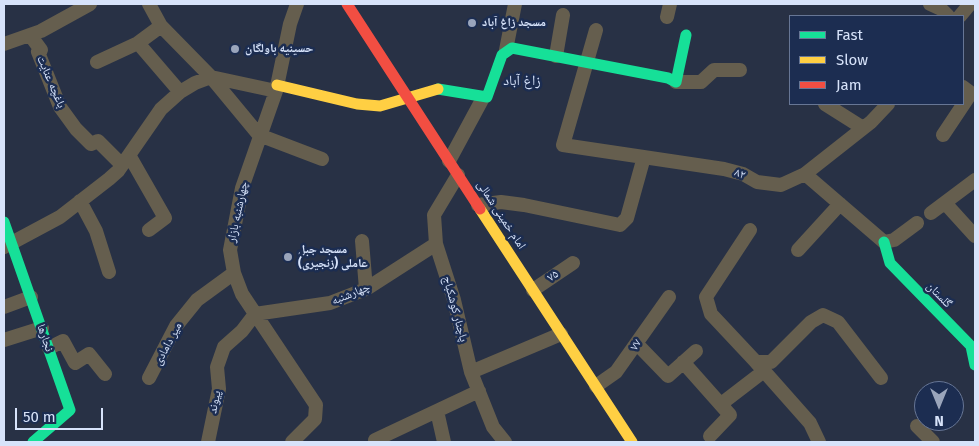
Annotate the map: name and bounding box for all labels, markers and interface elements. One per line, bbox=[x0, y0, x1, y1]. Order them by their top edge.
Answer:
legend bbox=[789, 15, 964, 105]
place label: مسجد زاغ آباد bbox=[482, 16, 546, 30]
marker: مسجد زاغ آباد bbox=[466, 17, 478, 29]
text: Fast bbox=[836, 26, 863, 44]
place label: حسینیه باولگان bbox=[245, 42, 313, 56]
marker: حسینیه باولگان bbox=[229, 43, 241, 55]
text: Slow bbox=[836, 51, 868, 69]
street label: باغچه عنایت bbox=[34, 54, 68, 110]
district label: زاغ آباد bbox=[503, 73, 541, 89]
text: Jam bbox=[836, 76, 862, 94]
street label: ۸۲ bbox=[732, 165, 748, 183]
street label: امام خمینی شمالی bbox=[473, 178, 529, 252]
street label: چهارشنبه بازار bbox=[225, 180, 251, 244]
place label: مسجد جبل عاملی (زنجیری) bbox=[298, 243, 368, 271]
marker: مسجد جبل عاملی (زنجیری) bbox=[282, 251, 294, 263]
street label: ۷۵ bbox=[545, 267, 561, 285]
street label: پاچنار کوشکباج bbox=[439, 275, 471, 343]
street label: گلستان bbox=[923, 279, 955, 311]
street label: چهارشنبه bbox=[330, 280, 372, 308]
street label: میر دامادی bbox=[151, 320, 185, 368]
street label: نجارها bbox=[34, 322, 56, 354]
street label: ۷۷ bbox=[627, 337, 645, 353]
north arrow bbox=[914, 381, 964, 431]
street label: پیوند bbox=[206, 389, 224, 415]
scale bar bbox=[18, 398, 105, 430]
text: 50 m bbox=[23, 408, 56, 426]
text: N bbox=[934, 412, 944, 429]

